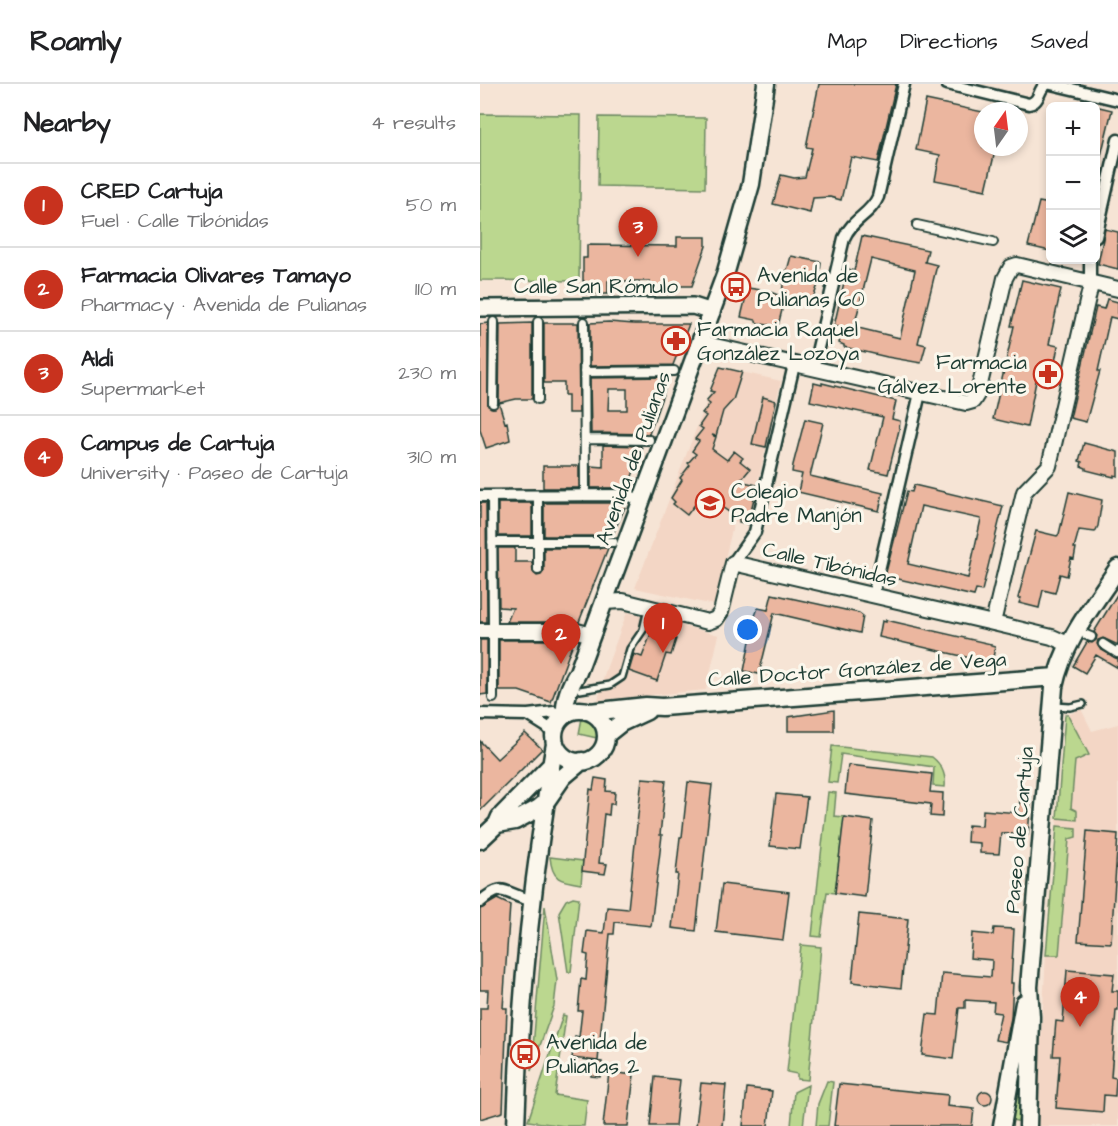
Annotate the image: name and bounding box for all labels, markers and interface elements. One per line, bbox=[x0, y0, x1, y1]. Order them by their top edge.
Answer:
text: Roamly bbox=[30, 22, 122, 61]
text: Map bbox=[827, 27, 867, 56]
text: Directions bbox=[900, 27, 998, 56]
text: Saved bbox=[1031, 27, 1088, 56]
north arrow bbox=[974, 102, 1028, 156]
map controls bbox=[1046, 102, 1100, 264]
button: + bbox=[1046, 102, 1100, 156]
text: Nearby bbox=[24, 105, 111, 141]
text: 4 results bbox=[371, 109, 456, 137]
button: − bbox=[1046, 156, 1100, 210]
text: CRED Cartuja bbox=[81, 176, 222, 207]
text: 1 bbox=[42, 191, 45, 219]
text: 50 m bbox=[406, 191, 456, 219]
text: Fuel · Calle Tibónidas bbox=[81, 207, 269, 235]
pin: 3 bbox=[618, 208, 658, 257]
button: layers bbox=[1046, 210, 1100, 264]
text: Farmacia Olivares Tamayo bbox=[81, 260, 351, 291]
place label: Avenida de Pulianas 60 bbox=[757, 261, 865, 314]
bus stop icon: Avenida de Pulianas 60 bbox=[720, 271, 752, 303]
street label: Calle San Rómulo bbox=[514, 272, 678, 301]
text: 2 bbox=[38, 275, 49, 303]
text: 110 m bbox=[415, 275, 456, 303]
text: Pharmacy · Avenida de Pulianas bbox=[81, 291, 367, 319]
place label: Farmacia Raquel González Lozoya bbox=[697, 315, 859, 370]
pharmacy icon: Farmacia Raquel González Lozoya bbox=[660, 325, 692, 357]
text: Aldi bbox=[81, 344, 113, 375]
place label: Farmacia Gálvez Lorente bbox=[878, 348, 1027, 401]
pharmacy icon: Farmacia Gálvez Lorente bbox=[1032, 358, 1064, 390]
text: 3 bbox=[38, 359, 49, 387]
text: 230 m bbox=[398, 359, 456, 387]
street label: Avenida de Pulianas bbox=[589, 367, 678, 549]
text: Supermarket bbox=[81, 375, 205, 403]
text: Campus de Cartuja bbox=[81, 428, 274, 459]
text: 4 bbox=[37, 443, 50, 471]
text: 310 m bbox=[407, 443, 456, 471]
text: University · Paseo de Cartuja bbox=[81, 459, 348, 487]
place label: Colegio Padre Manjón bbox=[731, 477, 862, 530]
school or university icon: Colegio Padre Manjón bbox=[694, 487, 726, 519]
street label: Calle Tibónidas bbox=[760, 535, 900, 594]
pin: 1 bbox=[644, 604, 682, 653]
pin: 2 bbox=[542, 614, 580, 664]
your location bbox=[733, 615, 762, 644]
street label: Calle Doctor González de Vega bbox=[707, 645, 1008, 696]
street label: Paseo de Cartuja bbox=[998, 745, 1041, 915]
pin: 4 bbox=[1060, 978, 1100, 1027]
place label: Avenida de Pulianas 2 bbox=[546, 1028, 647, 1081]
bus stop icon: Avenida de Pulianas 2 bbox=[509, 1038, 541, 1070]

